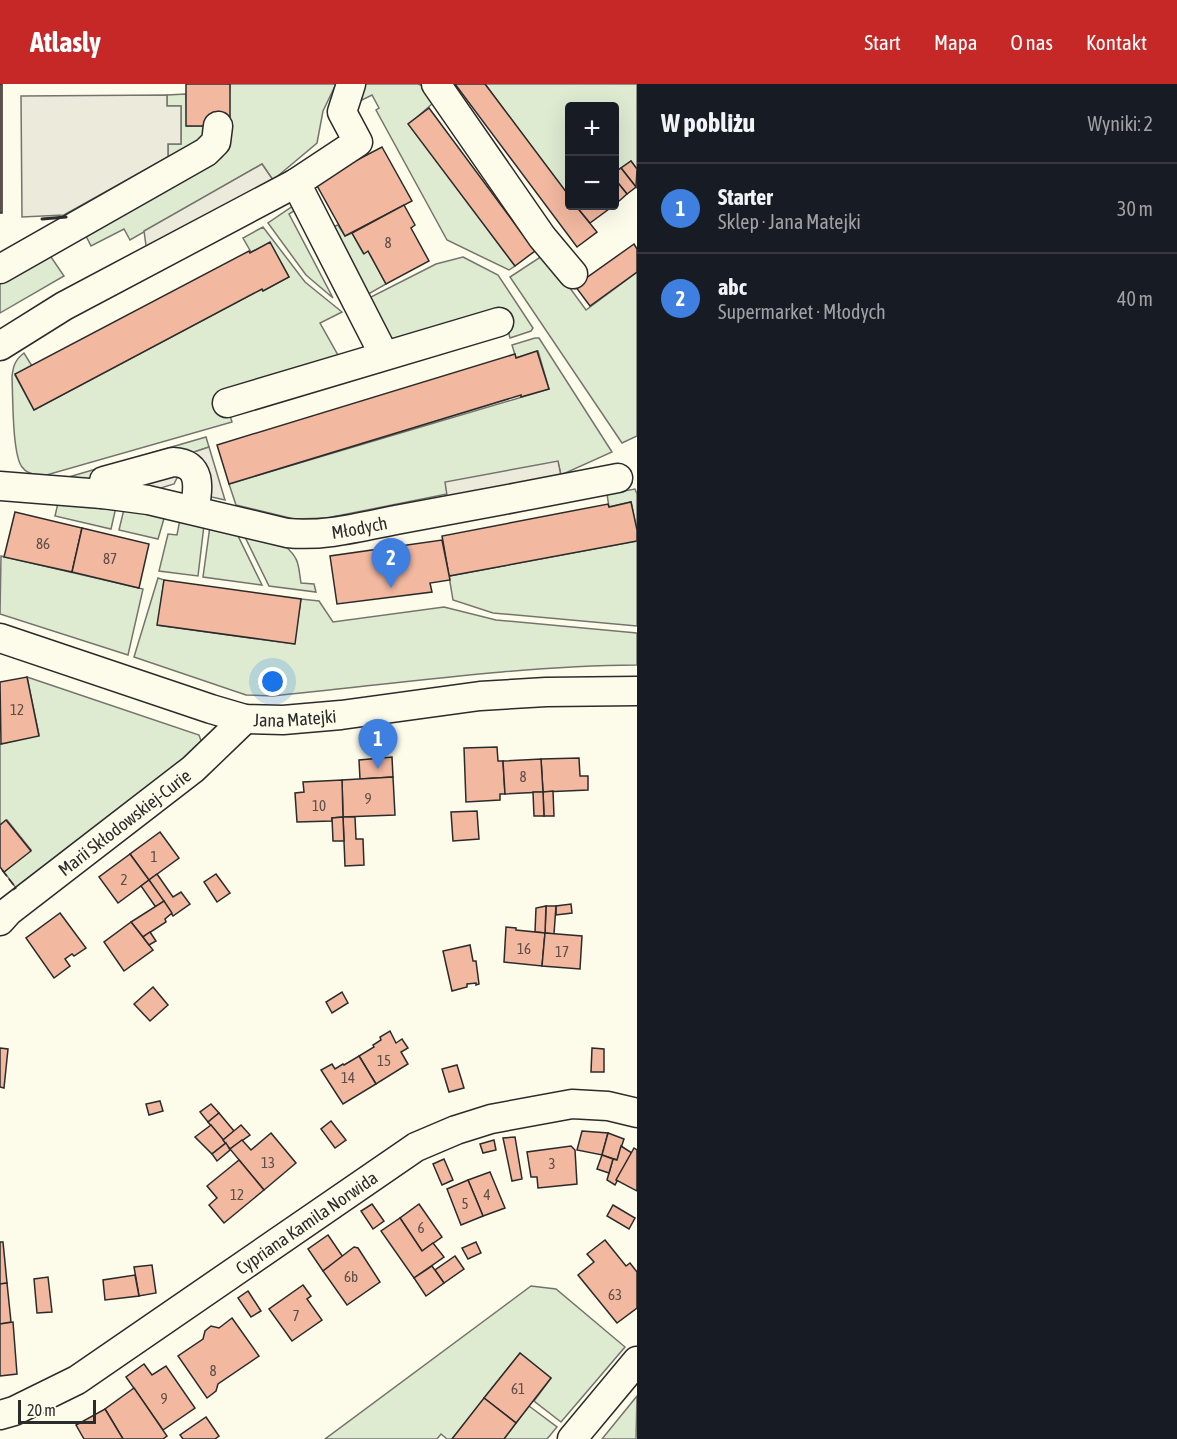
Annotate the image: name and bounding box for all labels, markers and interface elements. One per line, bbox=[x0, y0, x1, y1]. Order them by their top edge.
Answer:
text: Atlasly bbox=[30, 26, 101, 58]
text: Start bbox=[864, 30, 901, 54]
text: Mapa bbox=[934, 30, 977, 54]
text: O nas bbox=[1010, 30, 1053, 54]
text: Kontakt bbox=[1086, 30, 1147, 54]
map controls bbox=[565, 102, 619, 210]
button: + bbox=[565, 102, 619, 156]
text: W pobliżu bbox=[661, 108, 755, 138]
text: Wyniki: 2 bbox=[1087, 112, 1153, 135]
button: − bbox=[565, 156, 619, 210]
text: Starter bbox=[718, 184, 773, 210]
text: 1 bbox=[676, 197, 685, 220]
text: 30 m bbox=[1117, 197, 1153, 220]
text: Sklep · Jana Matejki bbox=[718, 210, 861, 233]
house number: 8 bbox=[384, 234, 392, 251]
text: abc bbox=[718, 274, 747, 300]
text: 2 bbox=[676, 287, 685, 310]
text: 40 m bbox=[1117, 287, 1153, 310]
text: Supermarket · Młodych bbox=[718, 300, 886, 323]
street label: Młodych bbox=[330, 512, 389, 542]
house number: 86 bbox=[36, 535, 50, 552]
pin: 2 bbox=[372, 538, 410, 588]
house number: 87 bbox=[103, 550, 117, 567]
your location bbox=[258, 667, 287, 696]
house number: 12 bbox=[10, 701, 24, 718]
street label: Jana Matejki bbox=[253, 705, 337, 731]
pin: 1 bbox=[358, 720, 398, 769]
street label: Marii Skłodowskiej-Curie bbox=[54, 764, 195, 880]
house number: 8 bbox=[519, 768, 527, 785]
house number: 9 bbox=[364, 790, 372, 807]
house number: 10 bbox=[312, 797, 326, 814]
house number: 1 bbox=[150, 848, 158, 865]
house number: 2 bbox=[120, 871, 128, 888]
house number: 16 bbox=[517, 940, 531, 957]
house number: 17 bbox=[555, 943, 569, 960]
house number: 15 bbox=[377, 1052, 391, 1069]
house number: 14 bbox=[341, 1069, 355, 1086]
house number: 13 bbox=[261, 1154, 275, 1171]
house number: 3 bbox=[548, 1155, 556, 1172]
street label: Cypriana Kamila Norwida bbox=[231, 1166, 381, 1278]
house number: 12 bbox=[230, 1186, 244, 1203]
house number: 4 bbox=[483, 1186, 491, 1203]
house number: 5 bbox=[461, 1195, 469, 1212]
house number: 6 bbox=[417, 1219, 425, 1236]
house number: 6b bbox=[344, 1268, 358, 1285]
house number: 63 bbox=[608, 1286, 622, 1303]
house number: 7 bbox=[292, 1307, 300, 1324]
house number: 8 bbox=[209, 1362, 217, 1379]
house number: 61 bbox=[511, 1380, 525, 1397]
house number: 9 bbox=[160, 1390, 168, 1407]
scale bar bbox=[18, 1397, 96, 1424]
text: 20 m bbox=[27, 1401, 56, 1419]

